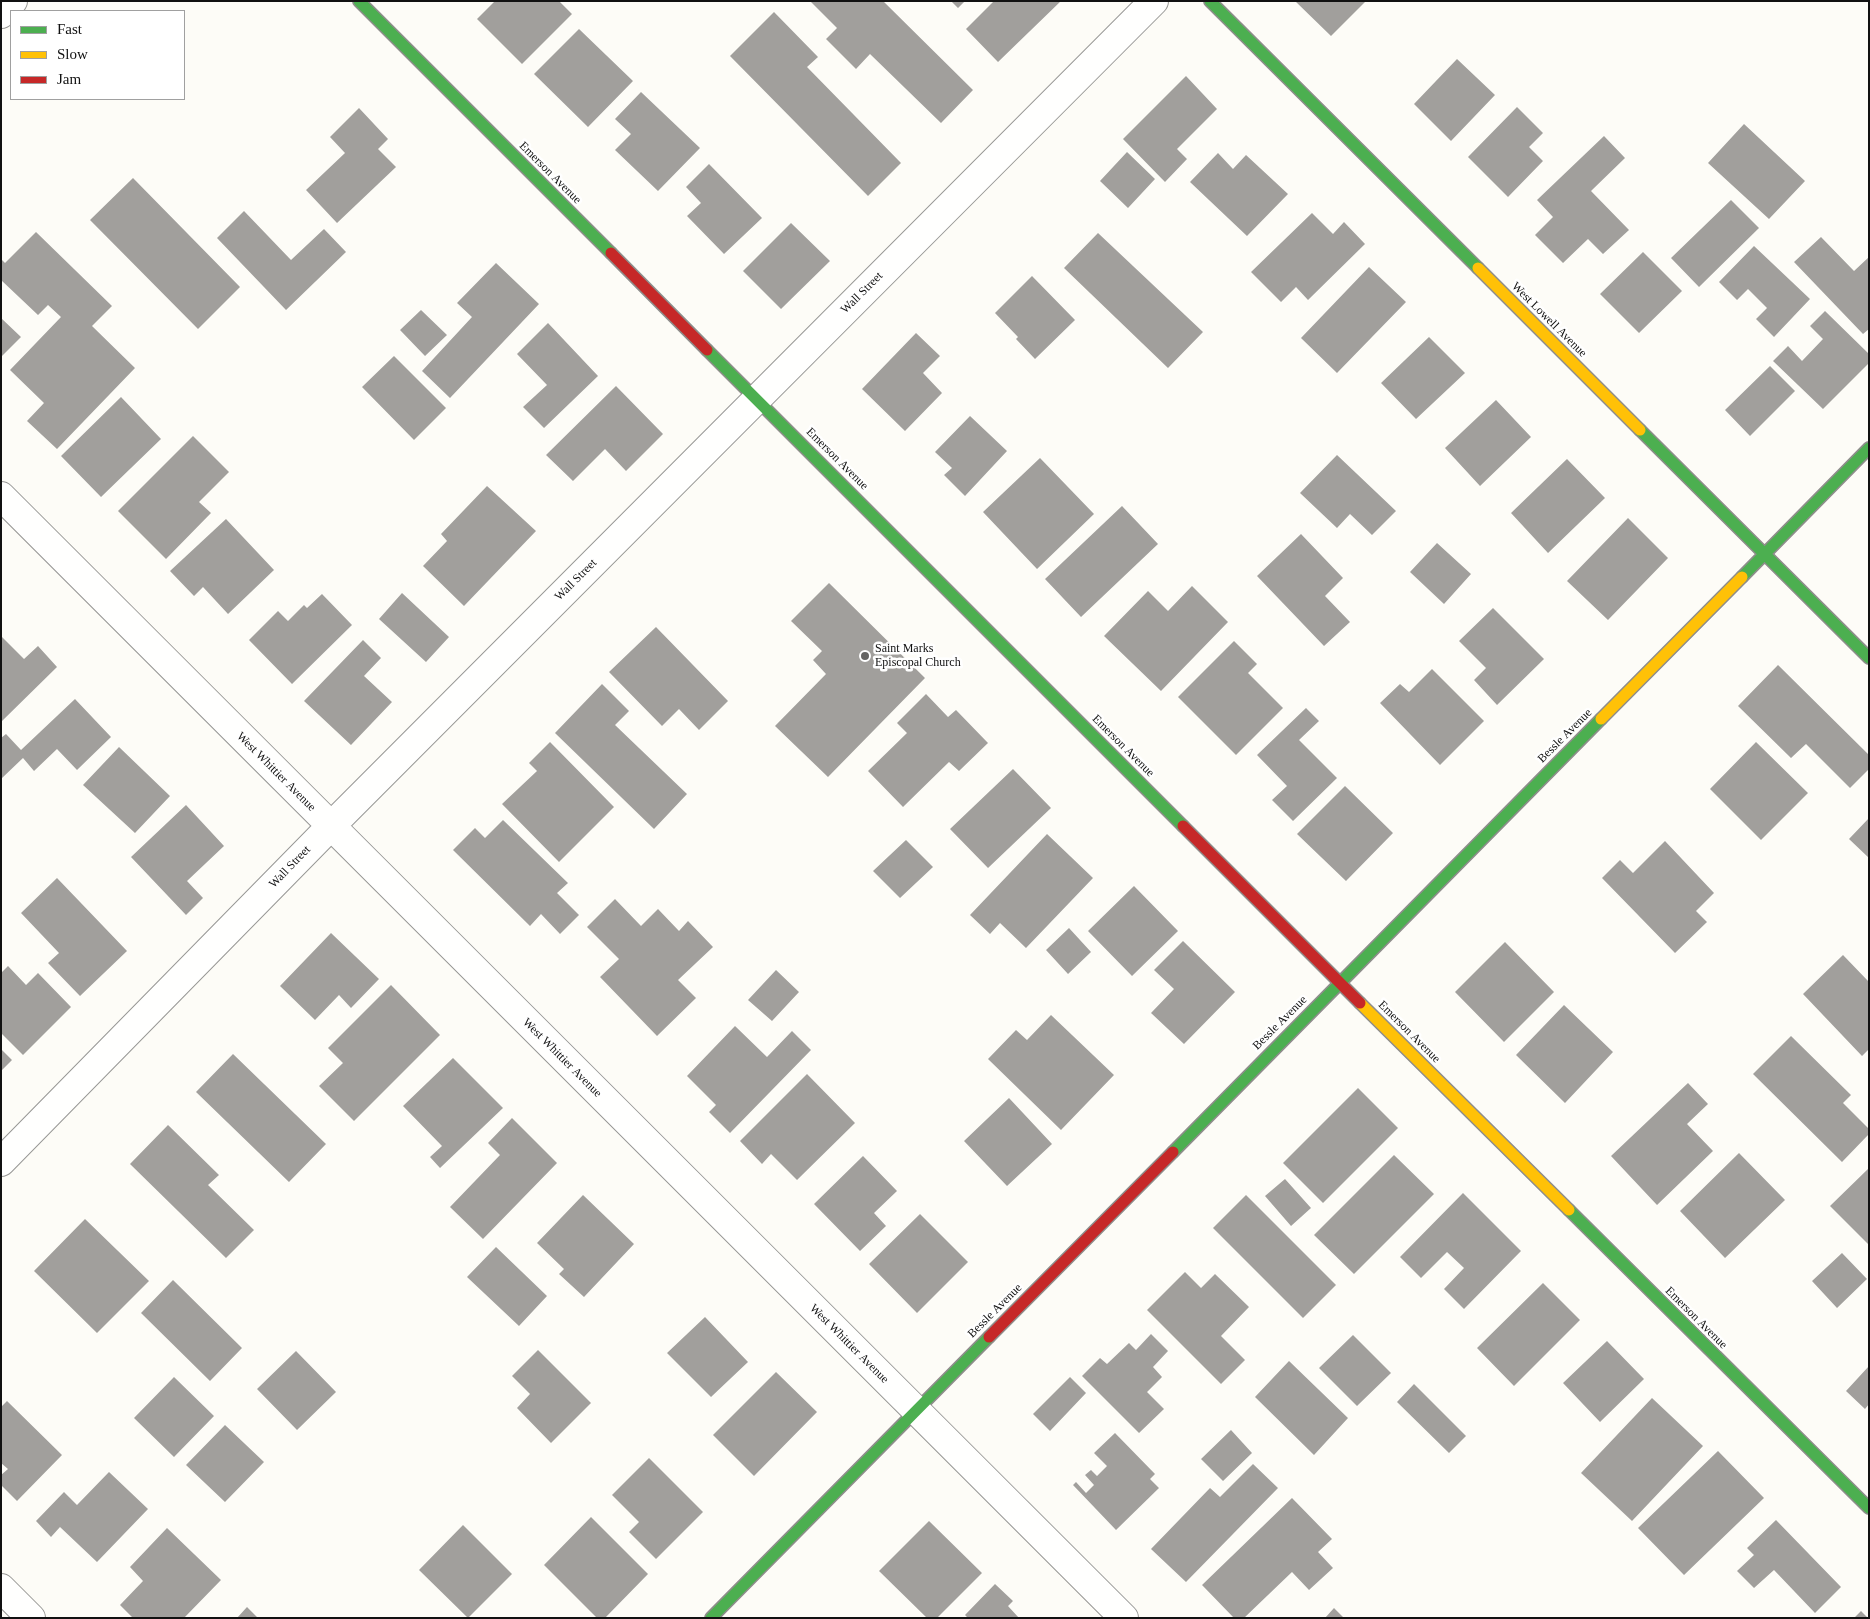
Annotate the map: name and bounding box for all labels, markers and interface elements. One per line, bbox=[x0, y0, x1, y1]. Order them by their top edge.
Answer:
legend bbox=[10, 10, 185, 100]
text: Fast bbox=[57, 21, 82, 37]
text: Slow bbox=[57, 46, 88, 62]
text: Jam bbox=[57, 71, 81, 87]
street label: Emerson Avenue bbox=[516, 139, 584, 207]
street label: Wall Street bbox=[838, 269, 886, 317]
street label: West Lowell Avenue bbox=[1509, 280, 1589, 360]
street label: Emerson Avenue bbox=[803, 425, 871, 493]
street label: Wall Street bbox=[552, 556, 600, 604]
place label: Saint Marks Episcopal Church bbox=[875, 642, 961, 670]
marker: Saint Marks Episcopal Church bbox=[859, 650, 871, 662]
street label: Bessle Avenue bbox=[1535, 706, 1595, 766]
street label: Emerson Avenue bbox=[1089, 712, 1157, 780]
street label: West Whittier Avenue bbox=[233, 729, 319, 815]
street label: Wall Street bbox=[266, 843, 314, 891]
street label: Bessle Avenue bbox=[1250, 993, 1310, 1053]
street label: Emerson Avenue bbox=[1375, 998, 1443, 1066]
street label: West Whittier Avenue bbox=[519, 1015, 605, 1101]
street label: Bessle Avenue bbox=[965, 1281, 1025, 1341]
street label: Emerson Avenue bbox=[1662, 1284, 1730, 1352]
street label: West Whittier Avenue bbox=[806, 1301, 892, 1387]

